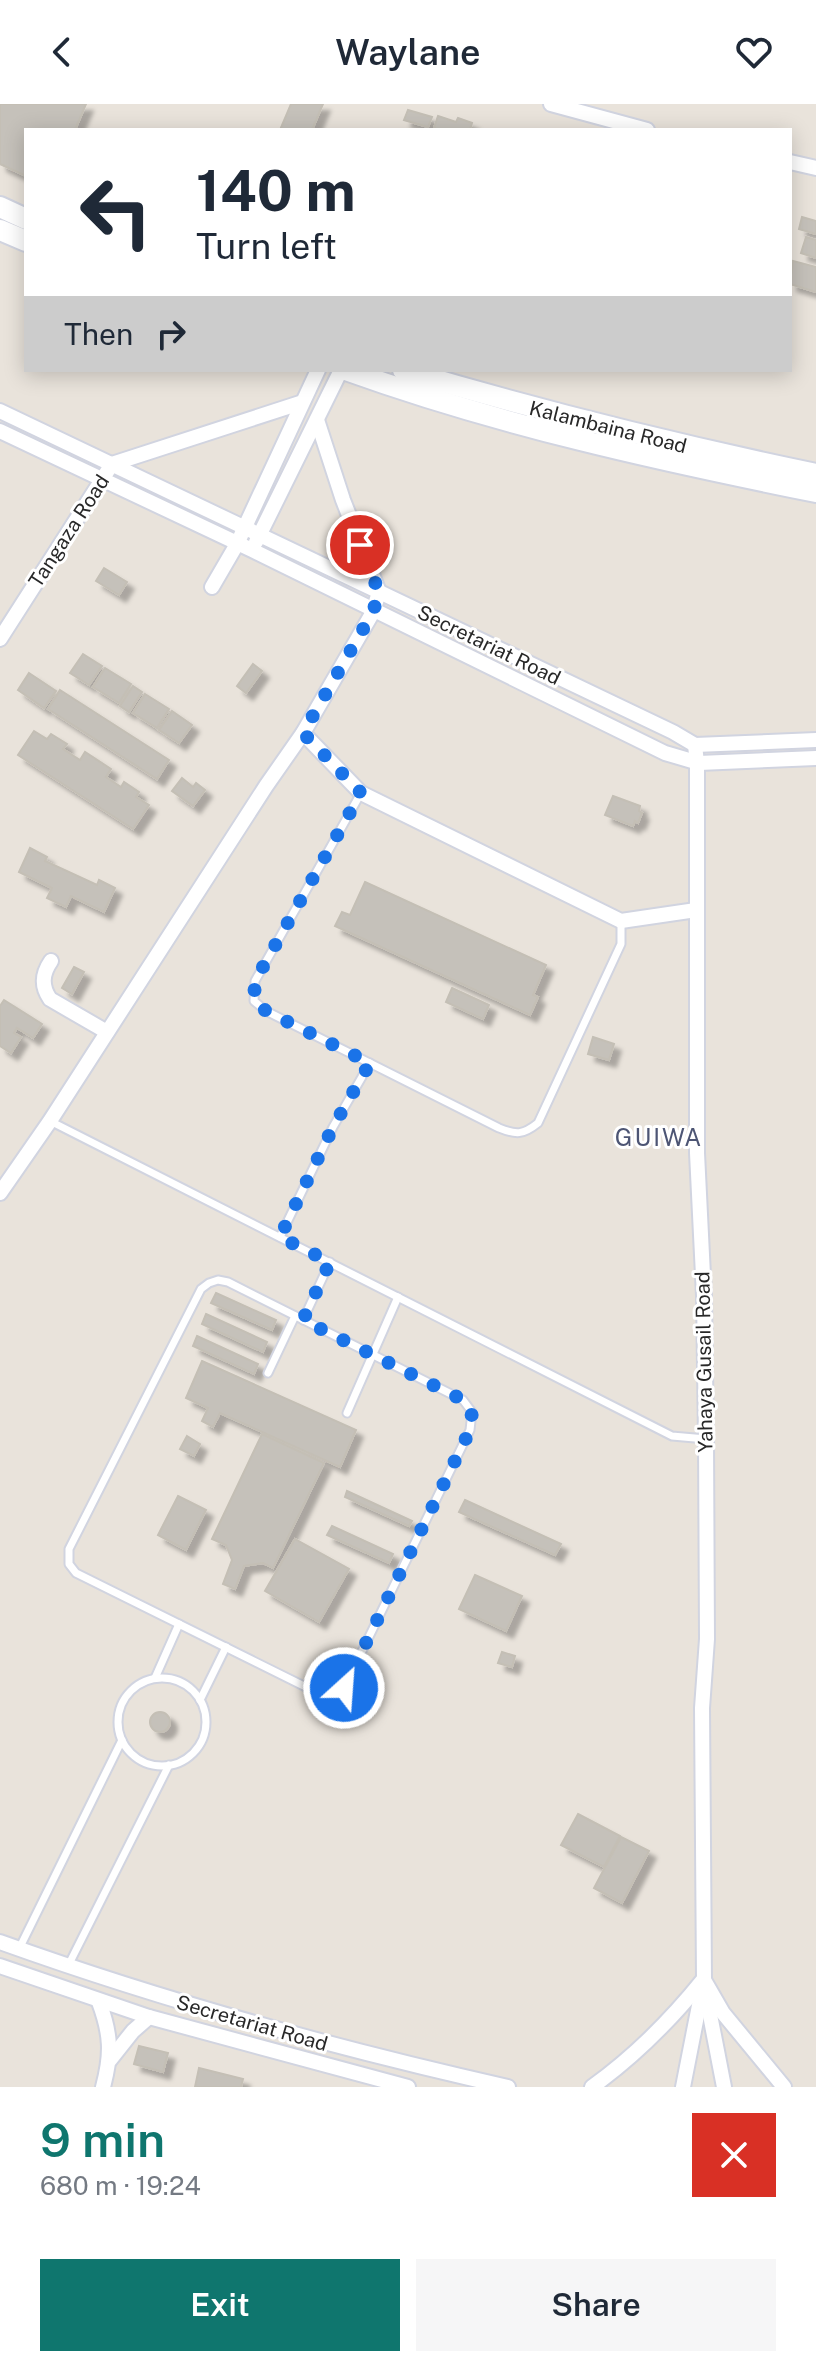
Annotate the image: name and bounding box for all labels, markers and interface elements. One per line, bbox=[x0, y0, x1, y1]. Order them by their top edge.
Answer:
icon: back bbox=[40, 30, 84, 74]
icon: heart bbox=[732, 30, 776, 74]
text: Waylane bbox=[335, 31, 481, 73]
text: 140 m bbox=[196, 158, 356, 224]
icon: left bbox=[64, 160, 168, 264]
text: Turn left bbox=[196, 225, 337, 267]
icon: right bbox=[149, 312, 193, 356]
text: Then bbox=[64, 316, 133, 352]
street label: Kalambaina Road bbox=[527, 396, 689, 458]
street label: Tangaza Road bbox=[24, 470, 114, 592]
pin bbox=[326, 511, 394, 579]
icon: arrive bbox=[338, 523, 382, 567]
street label: Secretariat Road bbox=[414, 600, 564, 690]
district label: GUIWA bbox=[615, 1123, 703, 1151]
street label: Yahaya Gusail Road bbox=[690, 1271, 718, 1453]
position arrow bbox=[302, 1646, 386, 1730]
street label: Secretariat Road bbox=[174, 1990, 330, 2056]
text: 9 min bbox=[40, 2111, 165, 2168]
button: close bbox=[692, 2113, 776, 2197]
text: 680 m · 19:24 bbox=[40, 2170, 201, 2201]
button: Exit bbox=[40, 2259, 400, 2351]
button: Share bbox=[416, 2259, 776, 2351]

